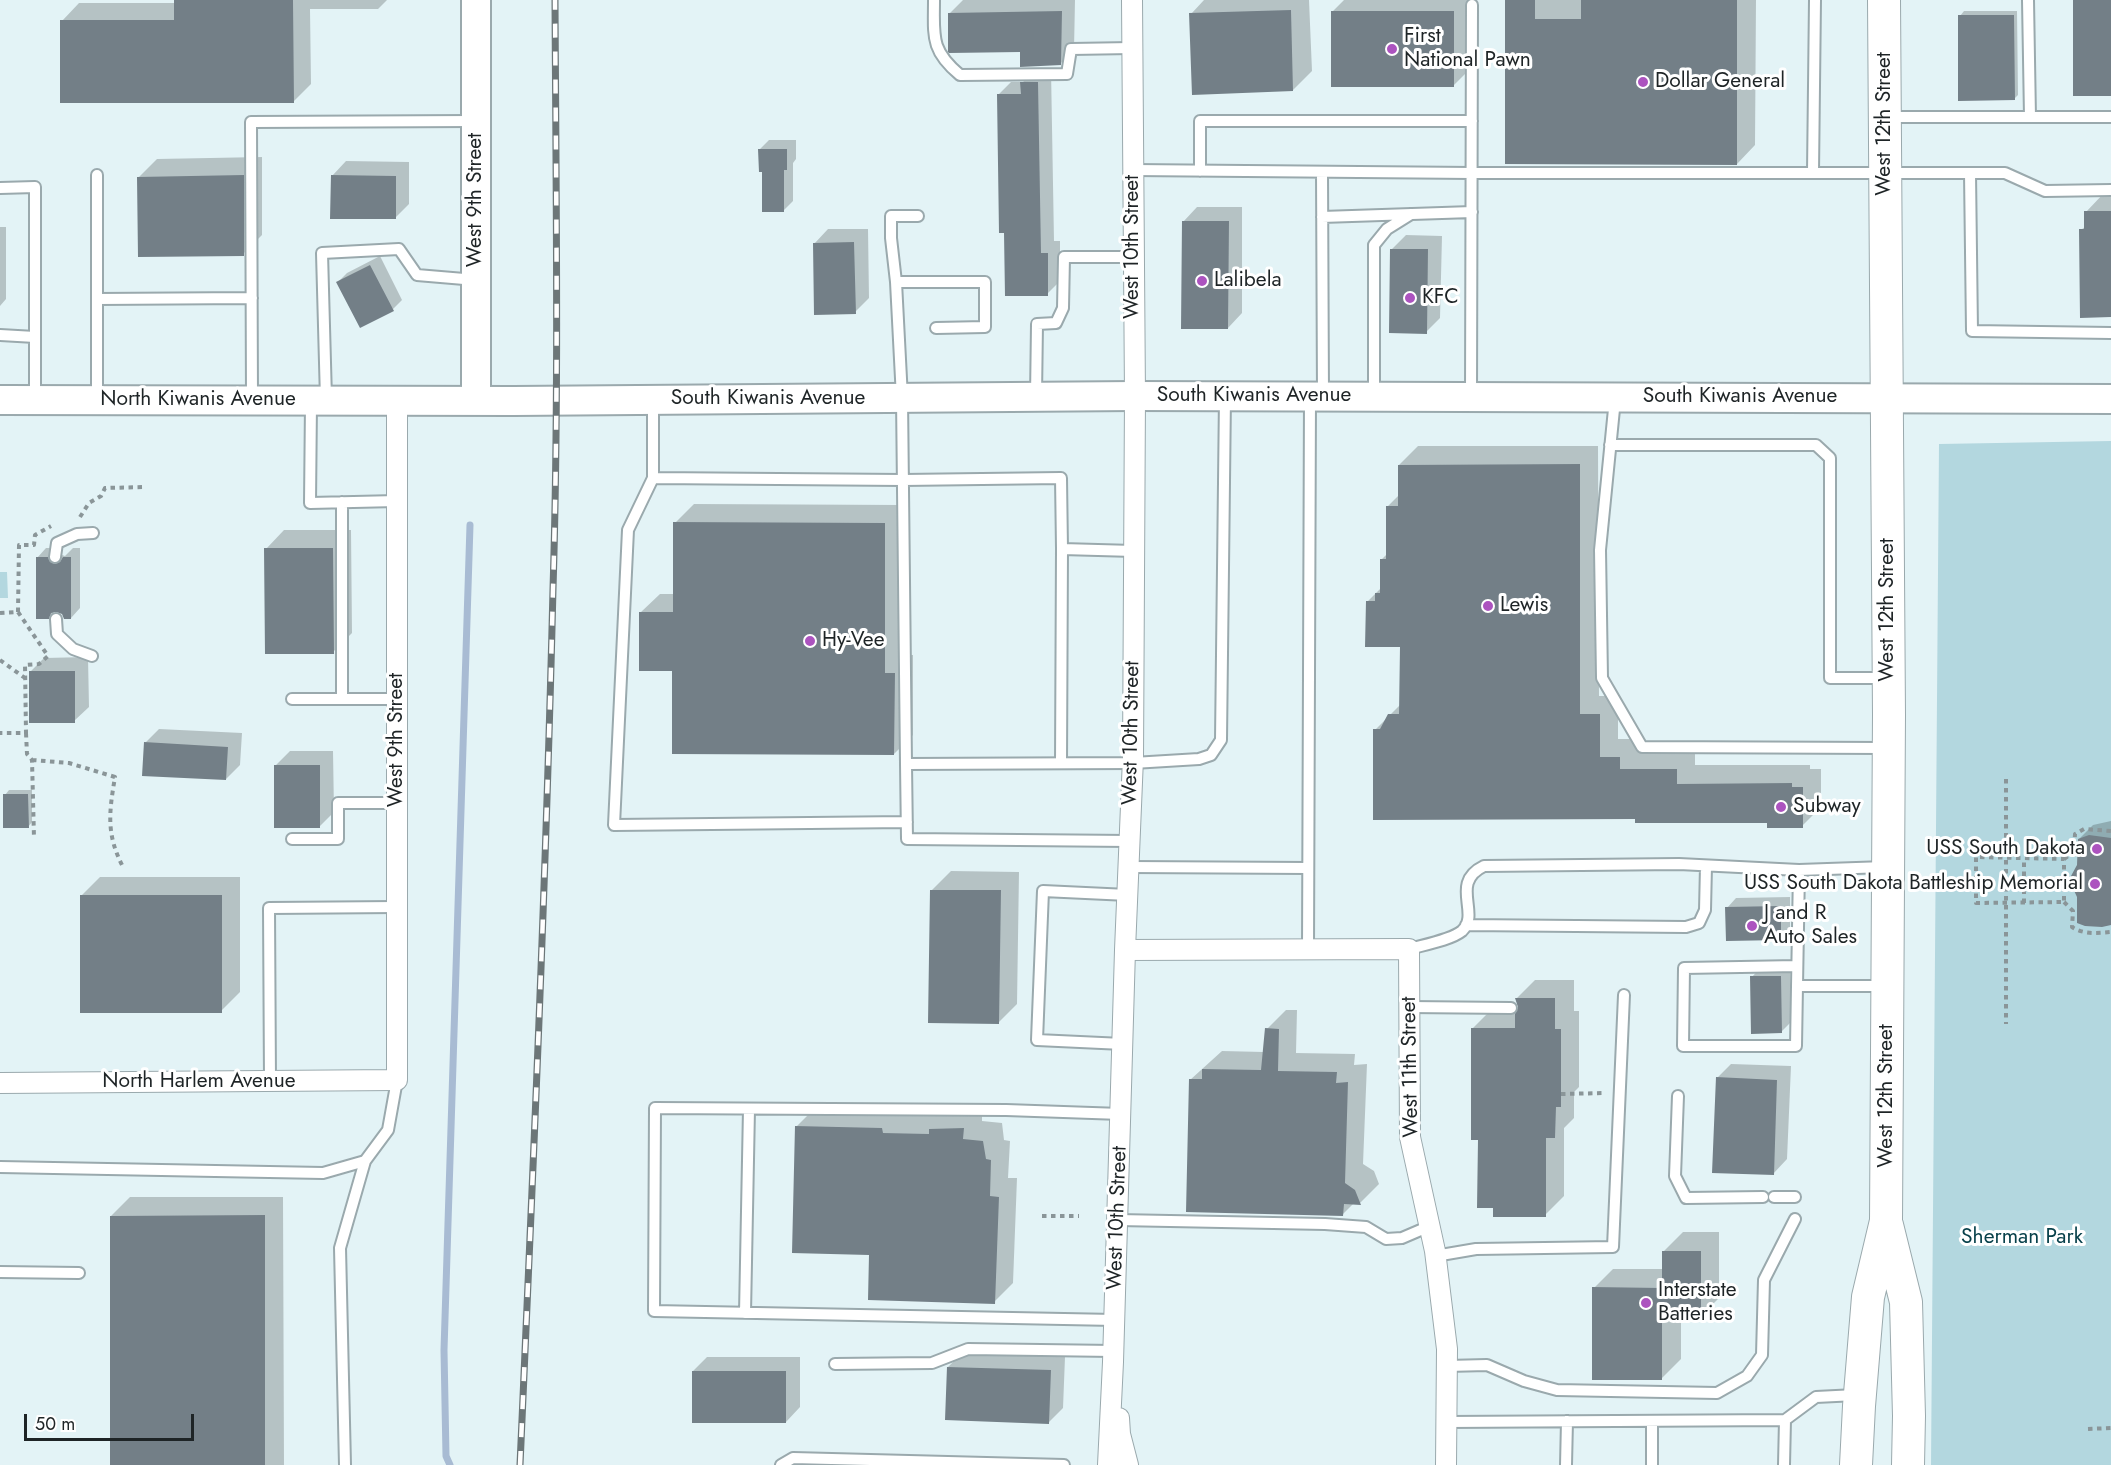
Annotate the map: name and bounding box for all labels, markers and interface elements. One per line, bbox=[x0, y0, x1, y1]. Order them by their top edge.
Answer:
place label: First National Pawn bbox=[1404, 24, 1531, 74]
marker: First National Pawn bbox=[1385, 42, 1399, 56]
street label: West 12th Street bbox=[1872, 52, 1898, 196]
place label: Dollar General bbox=[1655, 69, 1785, 95]
marker: Dollar General bbox=[1636, 75, 1650, 89]
street label: West 9th Street bbox=[463, 133, 489, 267]
street label: West 10th Street bbox=[1120, 175, 1146, 319]
place label: Lalibela bbox=[1214, 268, 1282, 294]
marker: Lalibela bbox=[1195, 274, 1209, 288]
place label: KFC bbox=[1422, 285, 1459, 311]
marker: KFC bbox=[1403, 291, 1417, 305]
street label: South Kiwanis Avenue bbox=[1157, 383, 1351, 409]
street label: South Kiwanis Avenue bbox=[1643, 384, 1837, 410]
street label: South Kiwanis Avenue bbox=[671, 386, 865, 412]
street label: North Kiwanis Avenue bbox=[100, 387, 296, 413]
street label: West 12th Street bbox=[1875, 538, 1901, 682]
place label: Lewis bbox=[1500, 593, 1548, 619]
marker: Lewis bbox=[1481, 599, 1495, 613]
place label: Hy-Vee bbox=[822, 628, 884, 654]
marker: Hy-Vee bbox=[803, 634, 817, 648]
street label: West 10th Street bbox=[1118, 661, 1146, 805]
street label: West 9th Street bbox=[384, 673, 410, 807]
place label: Subway bbox=[1793, 794, 1861, 820]
marker: Subway bbox=[1774, 800, 1788, 814]
place label: USS South Dakota bbox=[1926, 836, 2085, 862]
marker: USS South Dakota bbox=[2090, 842, 2104, 856]
place label: USS South Dakota Battleship Memorial bbox=[1744, 871, 2083, 897]
marker: USS South Dakota Battleship Memorial bbox=[2088, 877, 2102, 891]
place label: J and R Auto Sales bbox=[1764, 901, 1857, 951]
marker: J and R Auto Sales bbox=[1745, 919, 1759, 933]
street label: West 11th Street bbox=[1397, 996, 1425, 1138]
street label: West 12th Street bbox=[1874, 1024, 1900, 1168]
street label: North Harlem Avenue bbox=[102, 1069, 296, 1095]
street label: West 10th Street bbox=[1103, 1145, 1133, 1291]
park label: Sherman Park bbox=[1961, 1225, 2083, 1251]
place label: Interstate Batteries bbox=[1658, 1278, 1737, 1328]
marker: Interstate Batteries bbox=[1639, 1296, 1653, 1310]
scale bar bbox=[27, 1402, 196, 1440]
text: 50 m bbox=[35, 1411, 75, 1437]

